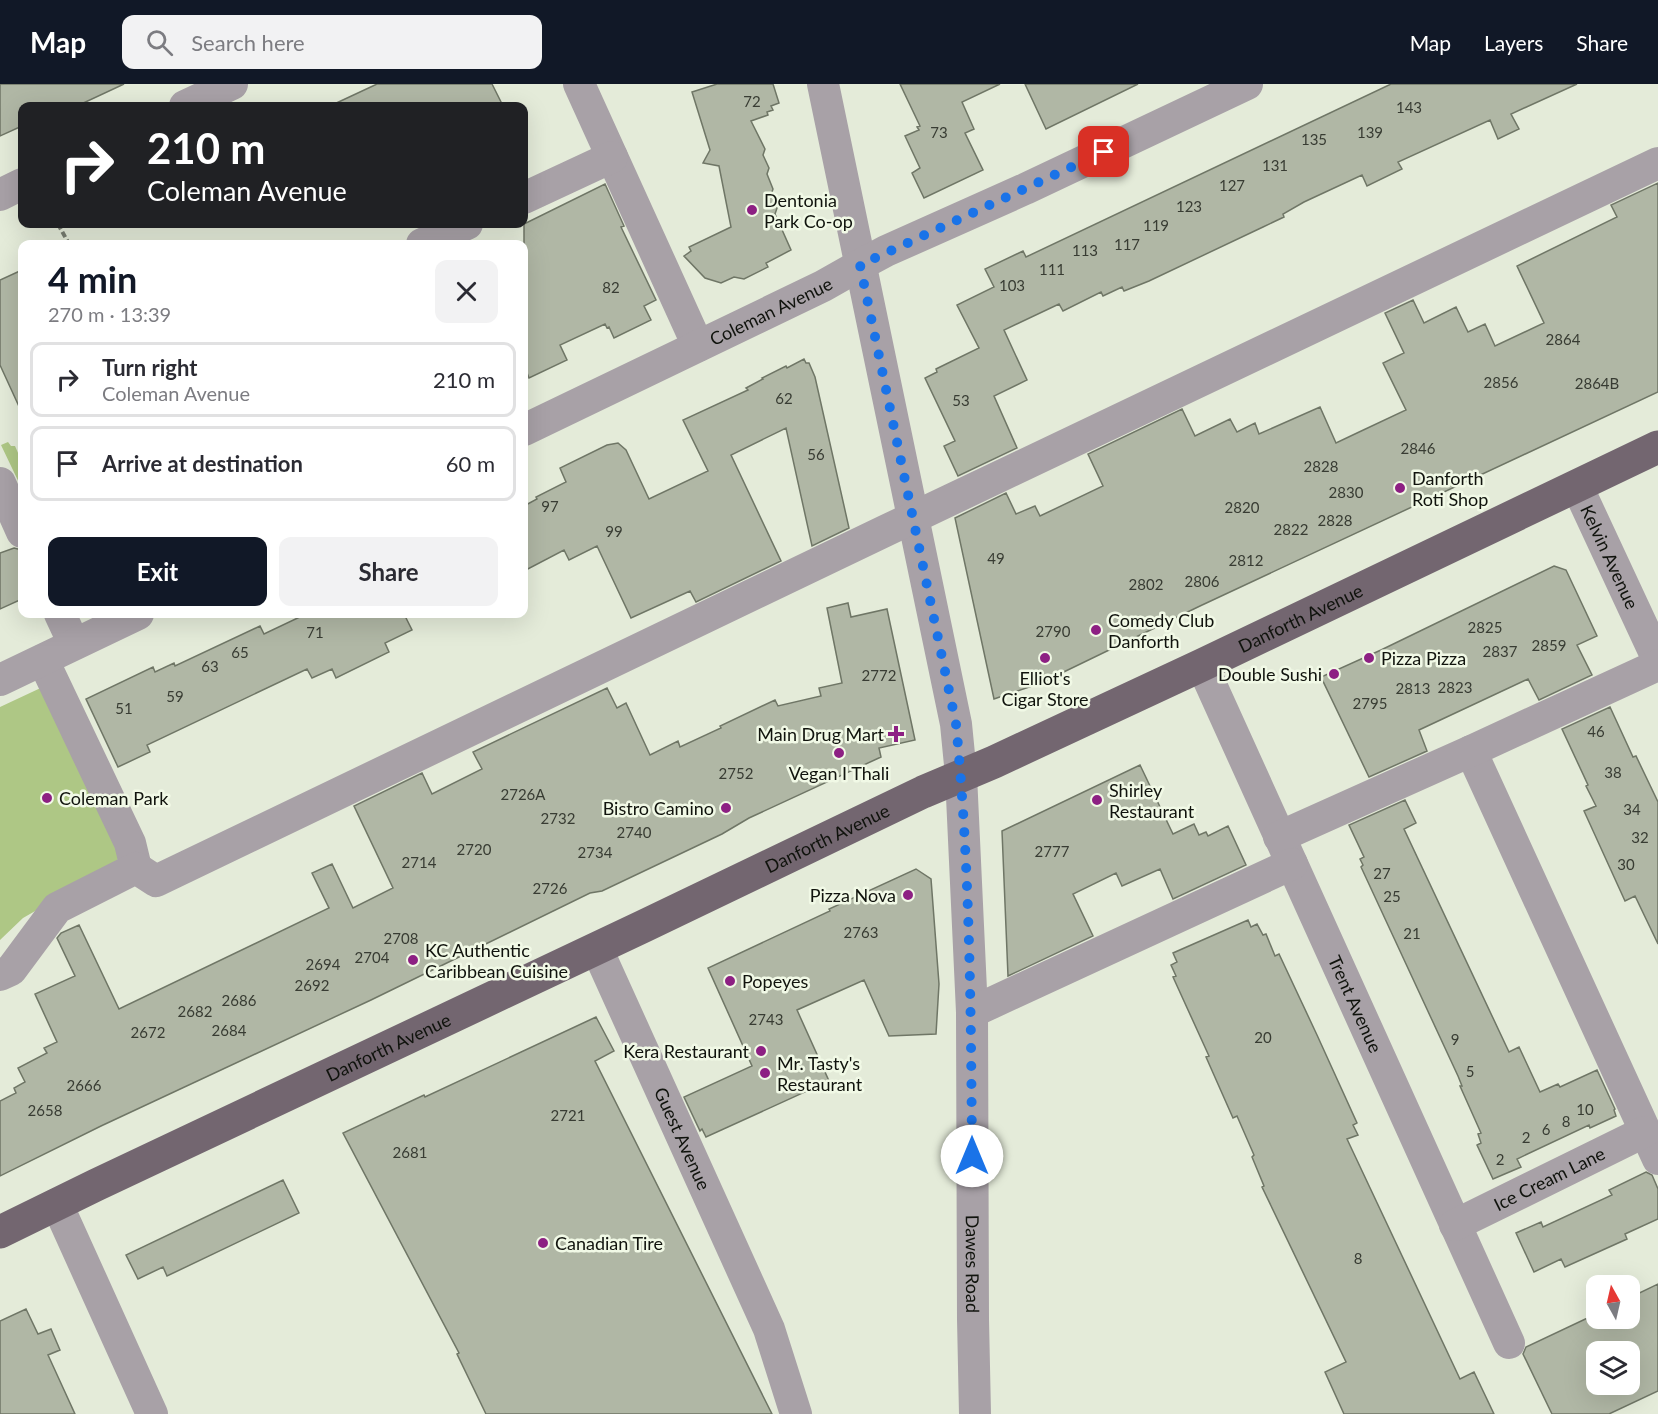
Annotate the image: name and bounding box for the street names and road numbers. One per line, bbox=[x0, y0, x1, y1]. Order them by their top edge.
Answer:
street label: Coleman Avenue bbox=[706, 272, 836, 350]
street label: Kelvin Avenue bbox=[1576, 501, 1644, 612]
street label: Danforth Avenue bbox=[1234, 579, 1366, 657]
street label: Danforth Avenue bbox=[761, 799, 893, 877]
street label: Trent Avenue bbox=[1324, 952, 1387, 1056]
street label: Danforth Avenue bbox=[322, 1008, 454, 1086]
street label: Guest Avenue bbox=[650, 1084, 716, 1193]
street label: Ice Cream Lane bbox=[1490, 1142, 1608, 1215]
street label: Dawes Road bbox=[962, 1215, 984, 1313]

